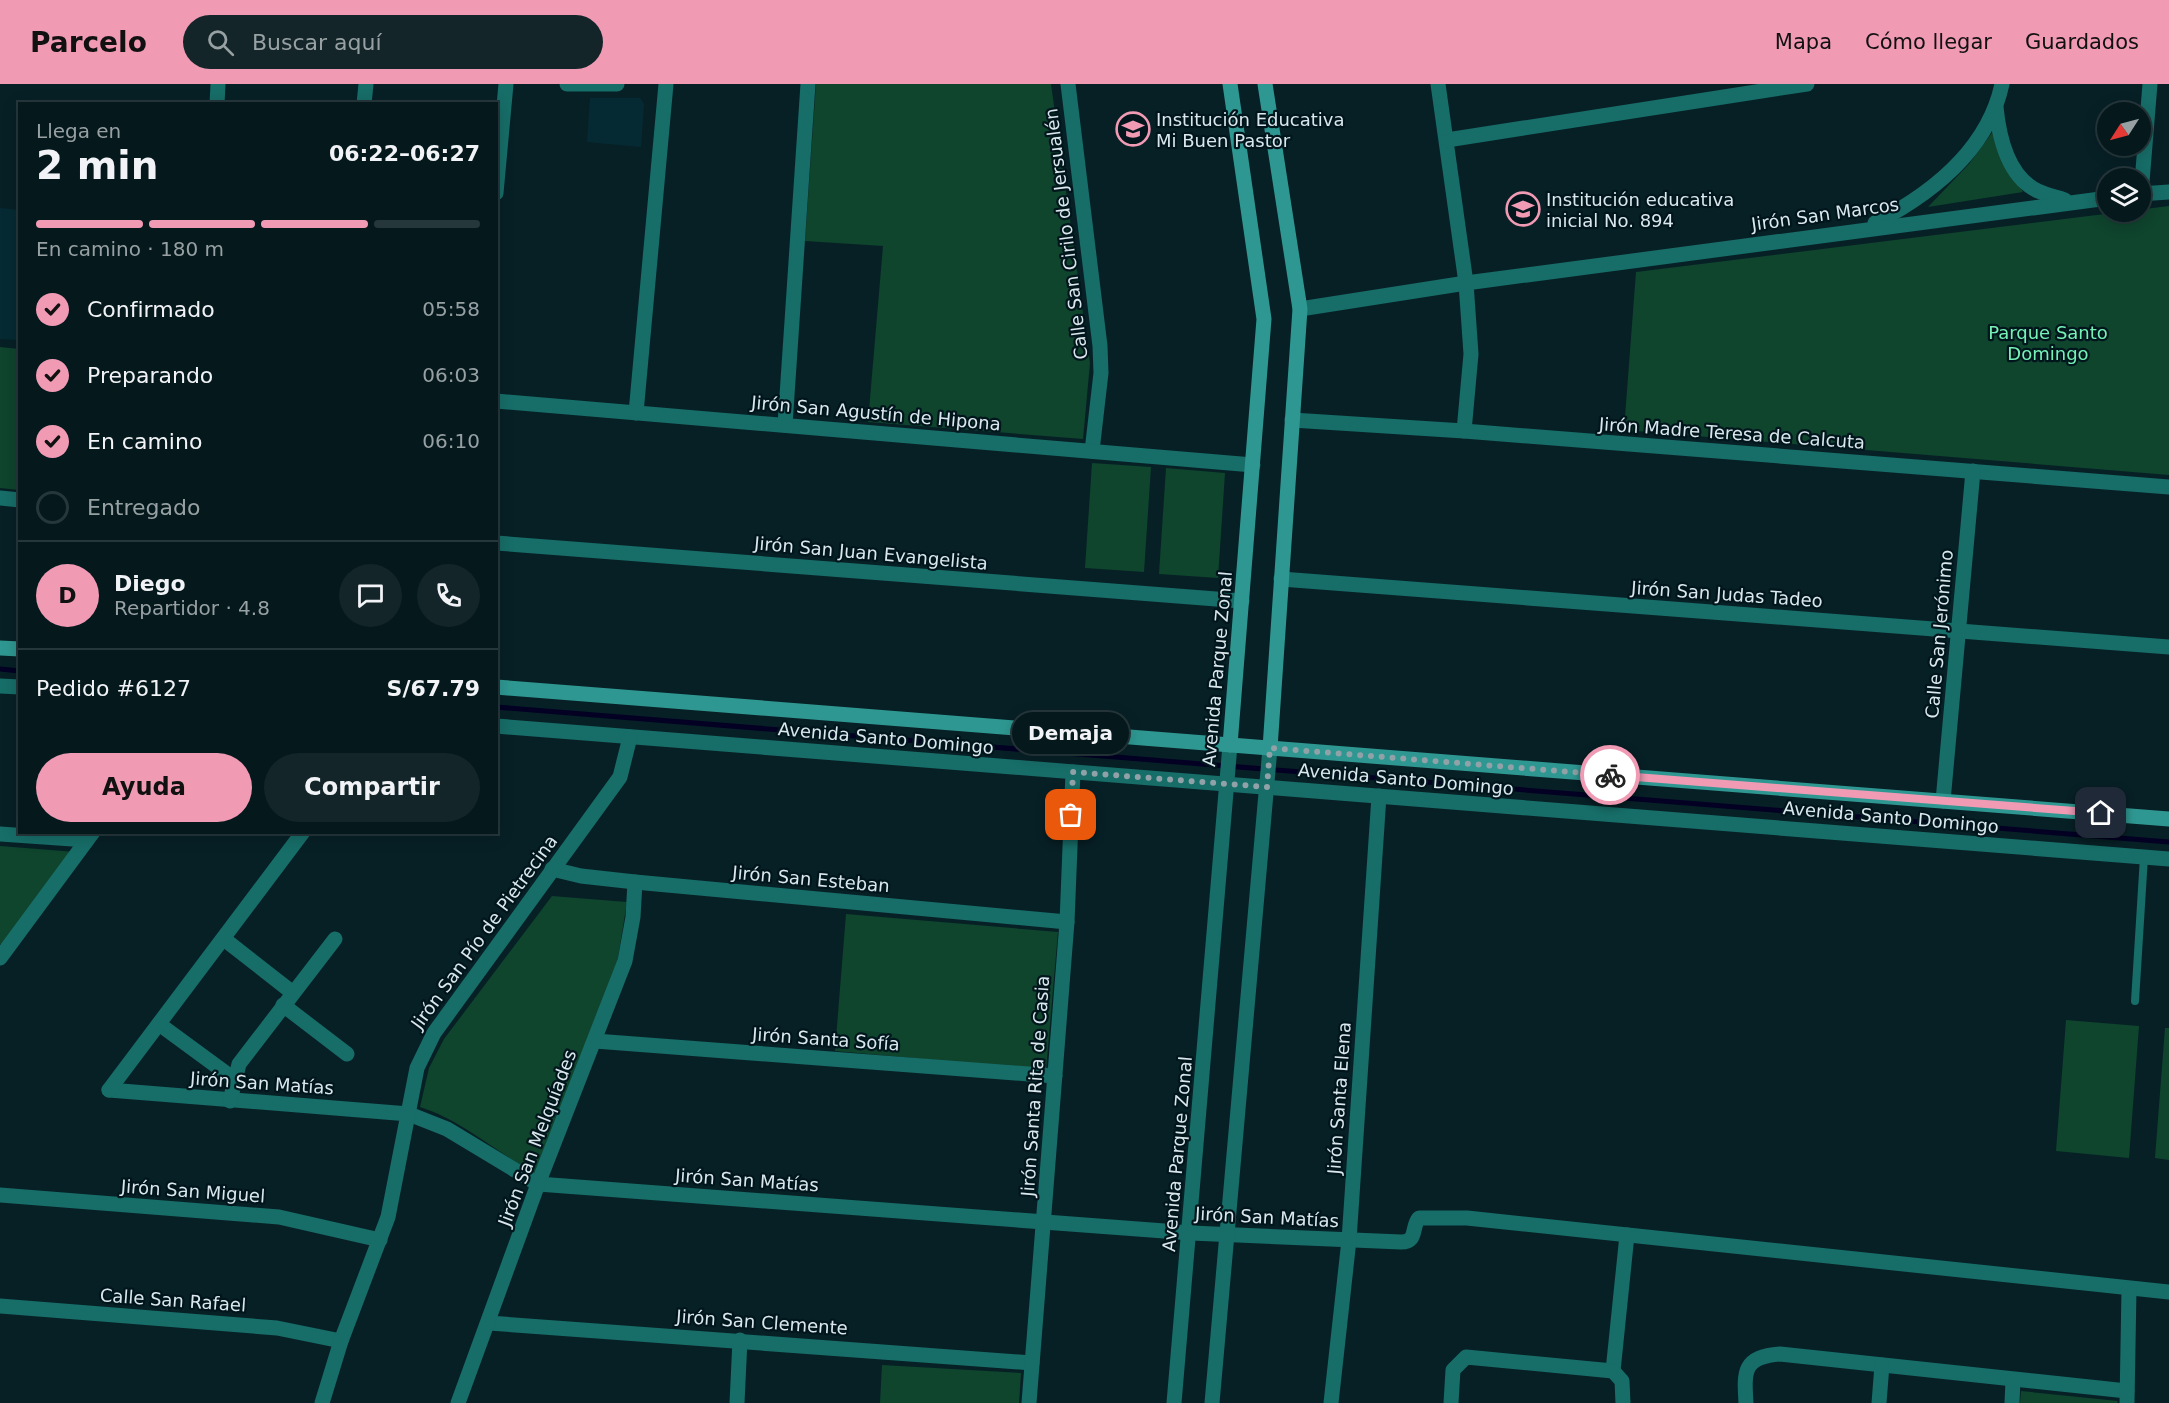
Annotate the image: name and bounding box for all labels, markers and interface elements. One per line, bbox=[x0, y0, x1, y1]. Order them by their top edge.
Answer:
search box bbox=[183, 15, 603, 69]
text: Parcelo bbox=[30, 26, 147, 59]
icon: search bbox=[204, 26, 237, 59]
text: Buscar aquí bbox=[252, 30, 382, 55]
text: Mapa bbox=[1775, 30, 1832, 54]
text: Cómo llegar bbox=[1865, 30, 1992, 54]
text: Guardados bbox=[2025, 30, 2139, 54]
north arrow bbox=[2097, 102, 2151, 156]
map controls bbox=[2097, 102, 2151, 222]
street label: Calle San Cirilo de Jersualén bbox=[1040, 107, 1092, 361]
place label: Institución Educativa Mi Buen Pastor bbox=[1156, 109, 1345, 151]
school or university icon: Institución Educativa Mi Buen Pastor bbox=[1115, 111, 1151, 147]
text: Llega en bbox=[36, 119, 121, 143]
text: 06:22–06:27 bbox=[329, 141, 480, 166]
text: 2 min bbox=[36, 143, 158, 188]
button: layers bbox=[2097, 168, 2151, 222]
place label: Institución educativa inicial No. 894 bbox=[1546, 189, 1734, 231]
school or university icon: Institución educativa inicial No. 894 bbox=[1505, 191, 1541, 227]
street label: Jirón San Marcos bbox=[1749, 193, 1900, 235]
text: En camino · 180 m bbox=[36, 237, 224, 261]
icon: check bbox=[36, 293, 69, 326]
text: Confirmado bbox=[87, 297, 215, 322]
text: 05:58 bbox=[422, 297, 480, 321]
park label: Parque Santo Domingo bbox=[1988, 322, 2108, 364]
icon: check bbox=[36, 359, 69, 392]
text: Preparando bbox=[87, 363, 213, 388]
text: 06:03 bbox=[422, 363, 480, 387]
street label: Jirón San Agustín de Hipona bbox=[749, 392, 1002, 434]
street label: Jirón Madre Teresa de Calcuta bbox=[1597, 413, 1866, 453]
icon: check bbox=[36, 425, 69, 458]
text: En camino bbox=[87, 429, 202, 454]
text: 06:10 bbox=[422, 429, 480, 453]
text: Entregado bbox=[87, 495, 200, 520]
street label: Jirón San Juan Evangelista bbox=[752, 532, 989, 574]
street label: Calle San Jerónimo bbox=[1921, 549, 1957, 719]
button: chat bbox=[339, 564, 402, 627]
button: phone bbox=[417, 564, 480, 627]
street label: Avenida Parque Zonal bbox=[1198, 570, 1236, 768]
text: Diego bbox=[114, 571, 186, 596]
street label: Jirón San Judas Tadeo bbox=[1630, 577, 1823, 611]
text: D bbox=[58, 583, 77, 608]
text: Repartidor · 4.8 bbox=[114, 596, 270, 620]
text: Pedido #6127 bbox=[36, 676, 191, 701]
text: S/67.79 bbox=[387, 676, 480, 701]
callout: Demaja bbox=[1012, 713, 1130, 755]
street label: Avenida Santo Domingo bbox=[777, 718, 995, 758]
text: Demaja bbox=[1028, 721, 1113, 745]
courier bbox=[1580, 745, 1640, 805]
button: Ayuda bbox=[36, 753, 252, 822]
button: Compartir bbox=[264, 753, 480, 822]
street label: Avenida Santo Domingo bbox=[1297, 759, 1515, 799]
icon: bike bbox=[1594, 759, 1627, 792]
pin bbox=[2075, 787, 2126, 838]
pin bbox=[1045, 789, 1096, 840]
icon: home bbox=[2084, 796, 2117, 829]
street label: Avenida Santo Domingo bbox=[1782, 797, 2000, 837]
icon: bag bbox=[1054, 798, 1087, 831]
street label: Jirón San Pío de Pietrecina bbox=[406, 831, 562, 1034]
street label: Jirón San Esteban bbox=[730, 862, 891, 896]
street label: Jirón Santa Rita de Casia bbox=[1017, 975, 1053, 1198]
street label: Jirón Santa Elena bbox=[1323, 1021, 1355, 1176]
street label: Jirón Santa Sofía bbox=[750, 1023, 901, 1055]
street label: Jirón San Melquíades bbox=[493, 1047, 580, 1230]
street label: Avenida Parque Zonal bbox=[1158, 1055, 1196, 1253]
street label: Jirón San Matías bbox=[188, 1067, 335, 1098]
street label: Jirón San Matías bbox=[673, 1164, 820, 1195]
street label: Jirón San Miguel bbox=[119, 1175, 266, 1207]
street label: Jirón San Matías bbox=[1194, 1203, 1339, 1231]
street label: Calle San Rafael bbox=[99, 1284, 247, 1316]
street label: Jirón San Clemente bbox=[675, 1305, 848, 1338]

